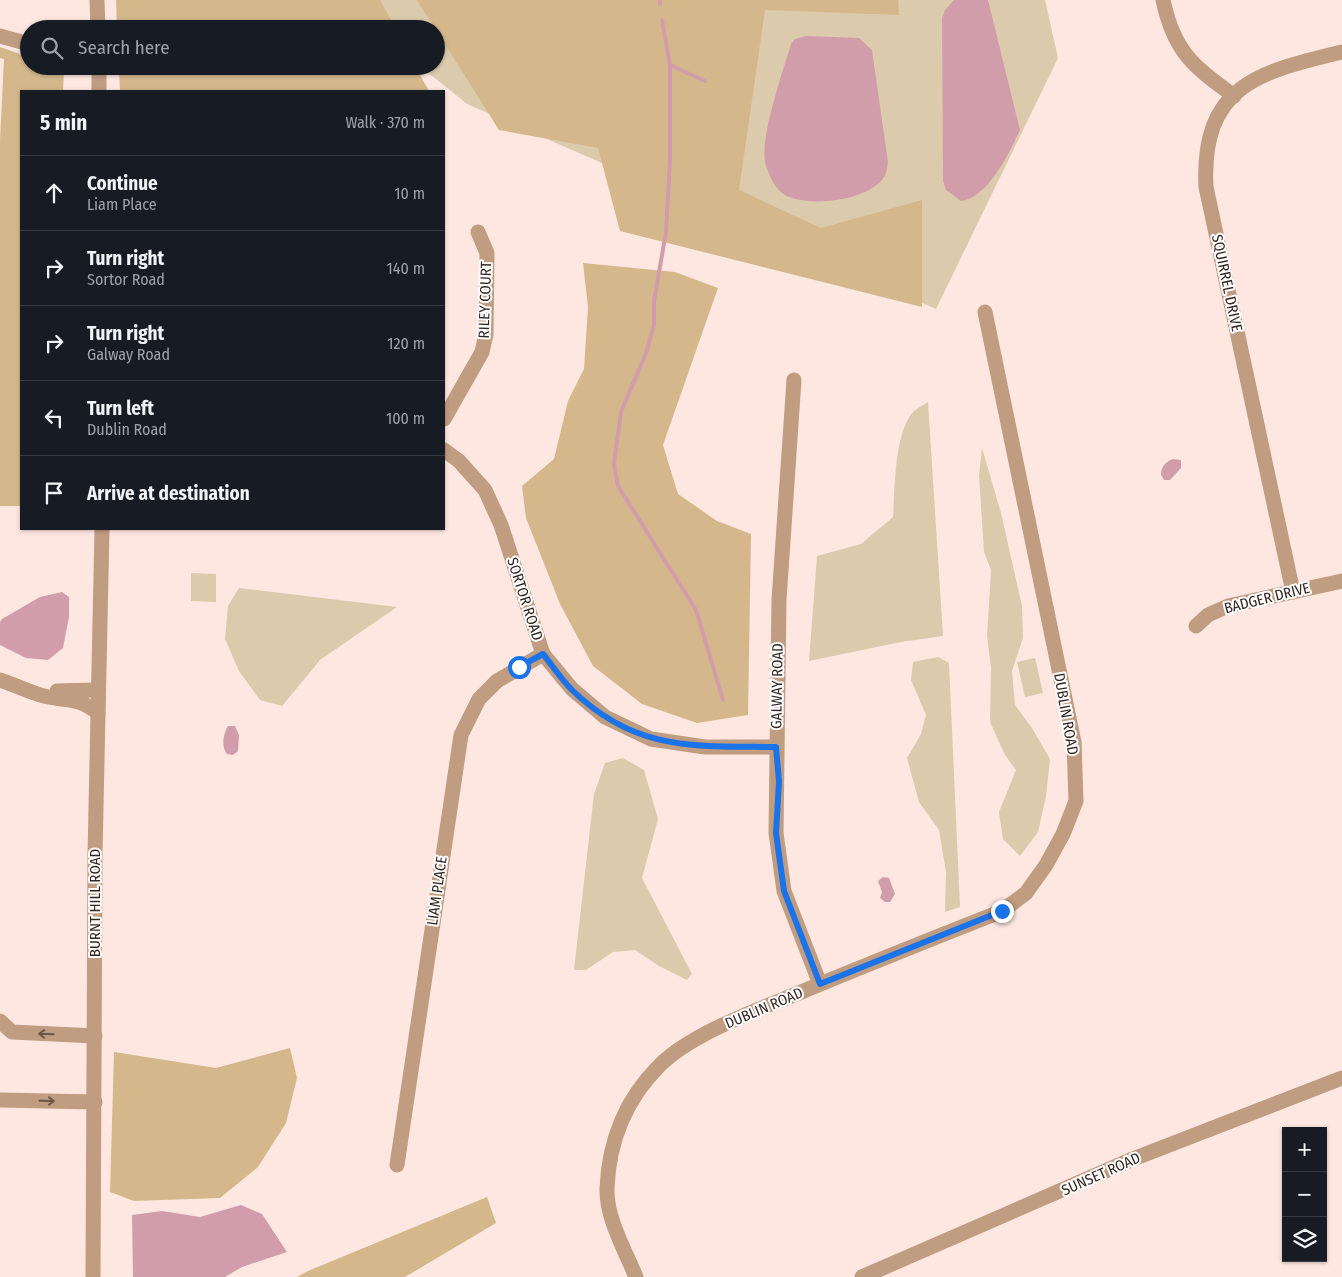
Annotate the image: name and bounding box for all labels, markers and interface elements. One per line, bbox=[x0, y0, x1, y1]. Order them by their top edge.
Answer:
search box bbox=[20, 20, 445, 75]
icon: search bbox=[38, 34, 66, 62]
text: Search here bbox=[78, 36, 170, 59]
text: 5 min bbox=[40, 110, 87, 136]
text: Walk · 370 m bbox=[345, 113, 425, 132]
text: Continue bbox=[87, 172, 158, 195]
icon: ahead bbox=[40, 179, 68, 207]
text: 10 m bbox=[394, 184, 425, 203]
text: Liam Place bbox=[87, 195, 157, 214]
street label: SQUIRREL DRIVE bbox=[1208, 233, 1246, 333]
text: Turn right bbox=[87, 247, 164, 270]
icon: right bbox=[40, 254, 68, 282]
text: 140 m bbox=[387, 259, 425, 278]
street label: RILEY COURT bbox=[475, 261, 495, 339]
text: Sortor Road bbox=[87, 270, 165, 289]
text: Turn right bbox=[87, 322, 164, 345]
icon: right bbox=[40, 329, 68, 357]
text: 120 m bbox=[387, 334, 425, 353]
text: Galway Road bbox=[87, 345, 170, 364]
text: Turn left bbox=[87, 397, 154, 420]
icon: left bbox=[40, 404, 68, 432]
text: 100 m bbox=[386, 409, 425, 428]
text: Dublin Road bbox=[87, 420, 167, 439]
icon: arrive bbox=[40, 479, 68, 507]
text: Arrive at destination bbox=[87, 482, 250, 505]
street label: SORTOR ROAD bbox=[503, 555, 547, 643]
street label: BADGER DRIVE bbox=[1222, 579, 1312, 617]
street label: GALWAY ROAD bbox=[767, 643, 787, 729]
route start bbox=[508, 656, 531, 679]
street label: DUBLIN ROAD bbox=[1050, 672, 1082, 756]
street label: BURNT HILL ROAD bbox=[86, 849, 104, 957]
street label: LIAM PLACE bbox=[423, 855, 451, 927]
route end bbox=[991, 900, 1014, 923]
street label: DUBLIN ROAD bbox=[722, 984, 806, 1032]
one-way arrow bbox=[39, 1029, 55, 1039]
one-way arrow bbox=[39, 1096, 55, 1106]
map controls bbox=[1282, 1127, 1327, 1262]
button: + bbox=[1282, 1127, 1327, 1172]
street label: SUNSET ROAD bbox=[1059, 1149, 1143, 1199]
button: − bbox=[1282, 1172, 1327, 1217]
button: layers bbox=[1282, 1217, 1327, 1262]

